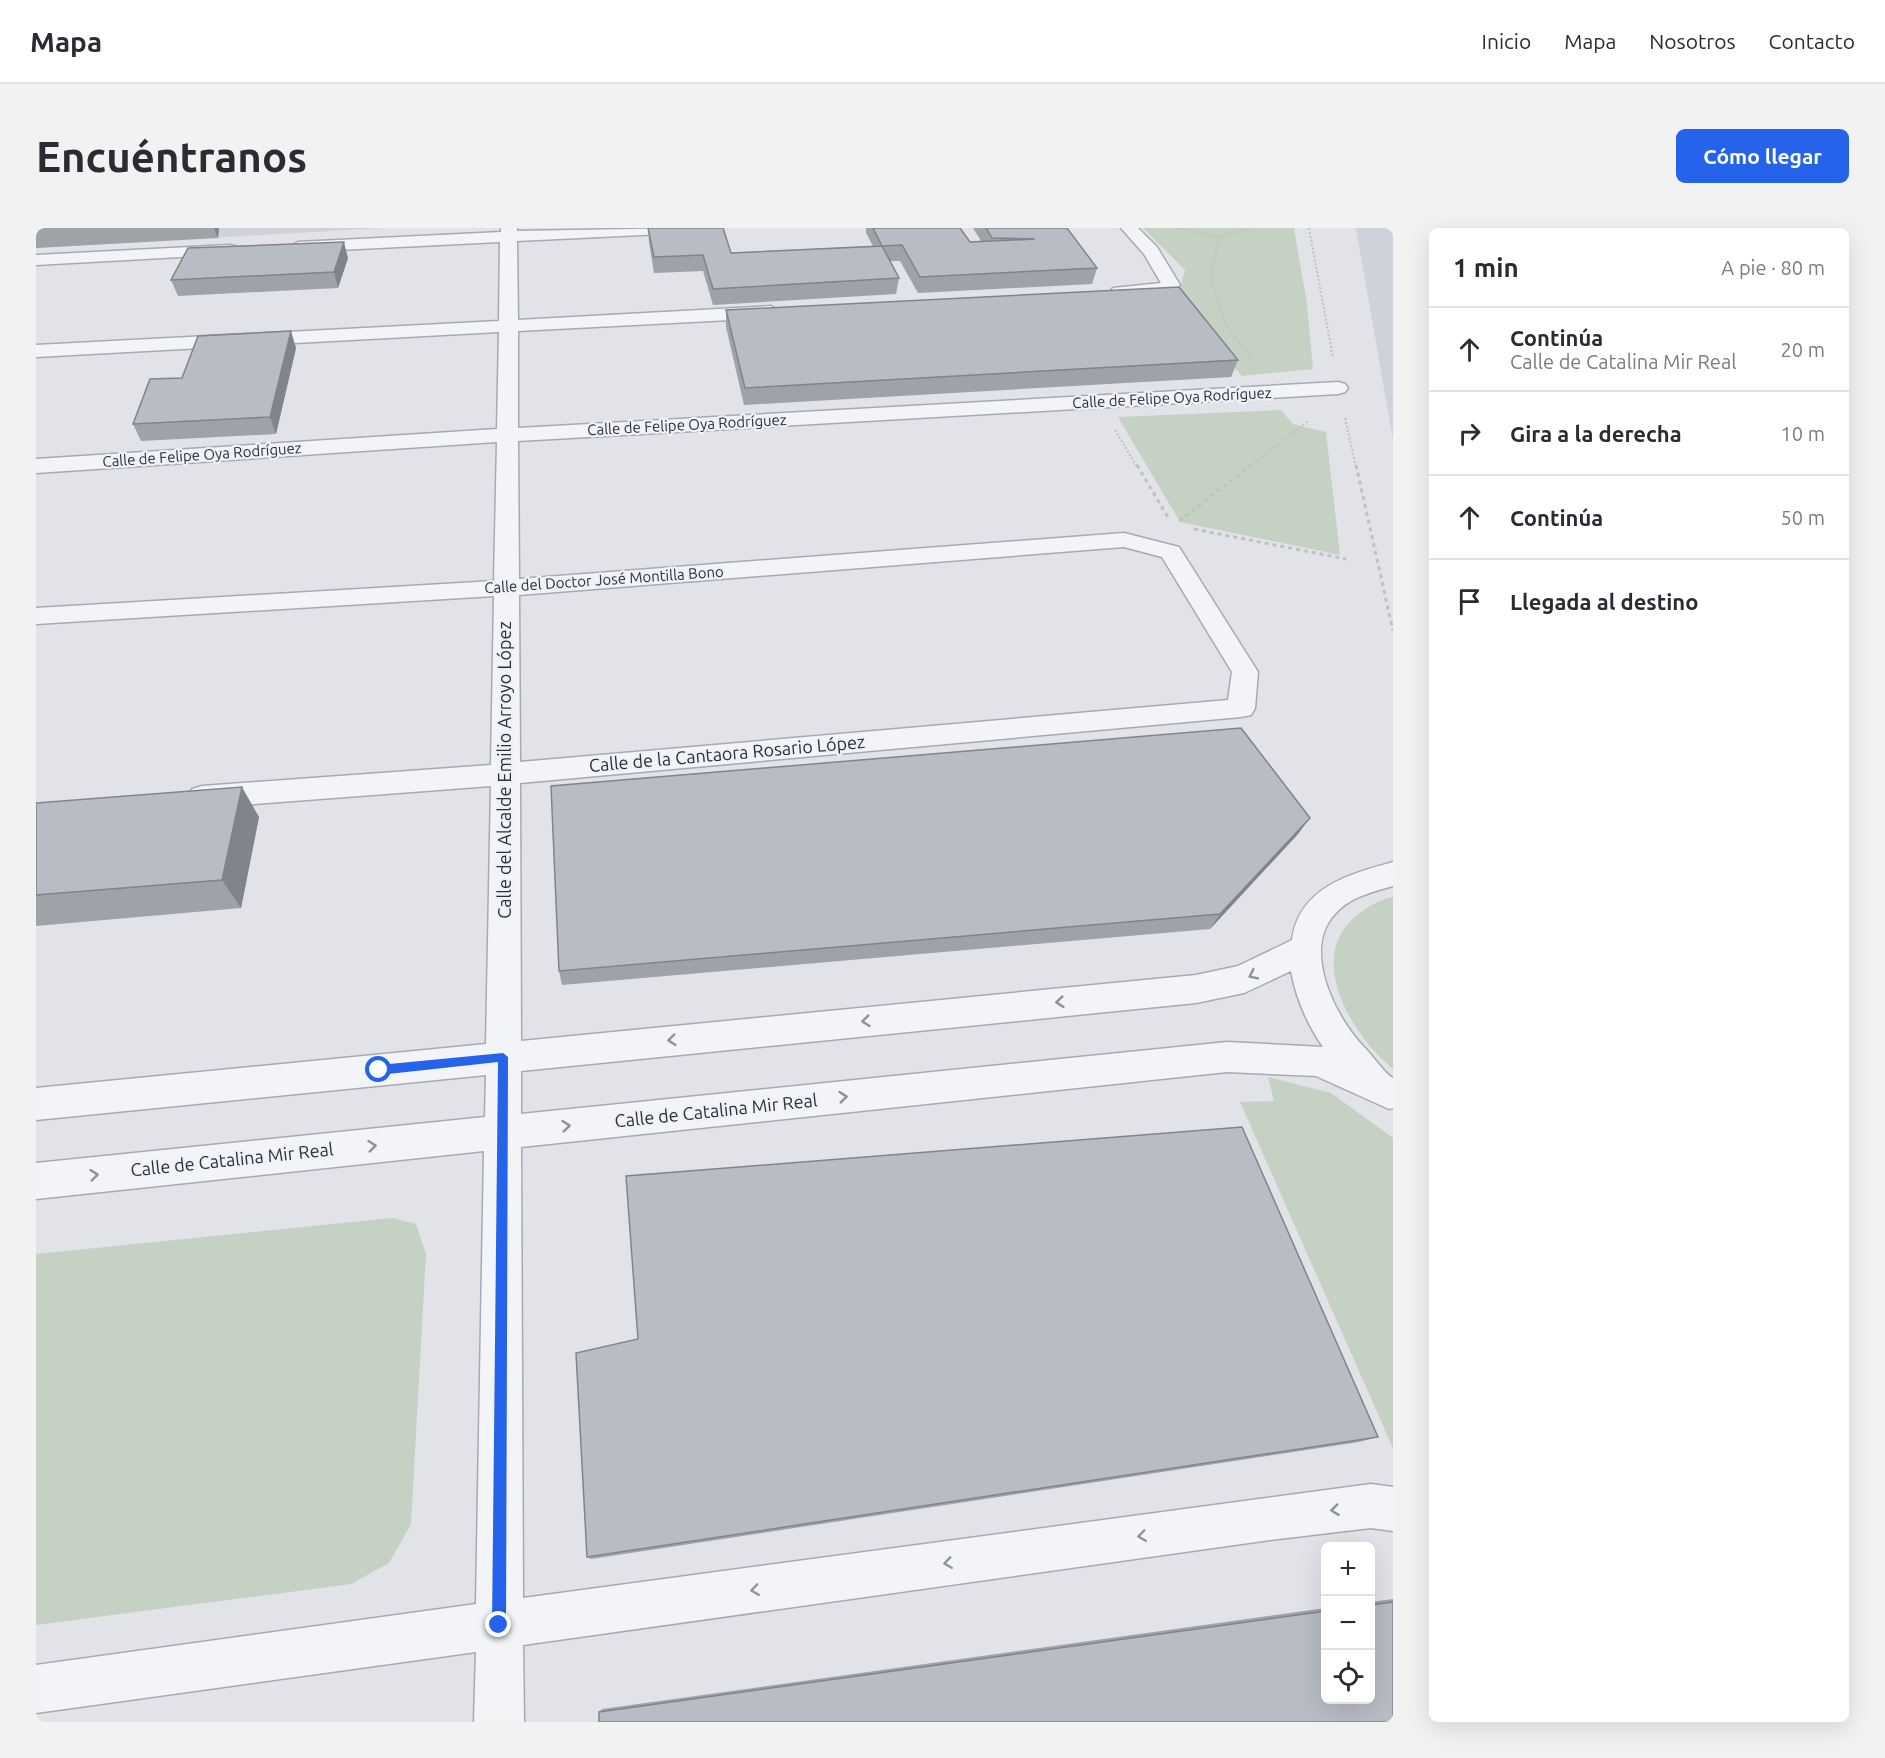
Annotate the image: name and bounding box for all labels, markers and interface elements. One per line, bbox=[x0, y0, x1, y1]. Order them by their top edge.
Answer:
text: Mapa bbox=[30, 26, 102, 57]
text: Inicio bbox=[1482, 29, 1531, 53]
text: Mapa bbox=[1564, 29, 1616, 53]
text: Nosotros bbox=[1649, 29, 1736, 53]
text: Contacto bbox=[1769, 29, 1855, 53]
button: Cómo llegar bbox=[1676, 129, 1849, 183]
text: Encuéntranos bbox=[36, 133, 307, 180]
text: 1 min bbox=[1453, 253, 1519, 282]
text: A pie · 80 m bbox=[1721, 256, 1825, 279]
text: Continúa bbox=[1510, 325, 1603, 350]
icon: ahead bbox=[1453, 333, 1486, 366]
text: 20 m bbox=[1781, 338, 1825, 361]
text: Calle de Catalina Mir Real bbox=[1510, 350, 1736, 373]
street label: Calle de Felipe Oya Rodríguez bbox=[1072, 384, 1272, 411]
street label: Calle de Felipe Oya Rodríguez bbox=[587, 411, 787, 438]
icon: right bbox=[1453, 417, 1486, 450]
text: Gira a la derecha bbox=[1510, 421, 1682, 446]
text: 10 m bbox=[1781, 422, 1825, 445]
street label: Calle de Felipe Oya Rodríguez bbox=[102, 439, 302, 470]
icon: ahead bbox=[1453, 501, 1486, 534]
text: Continúa bbox=[1510, 505, 1603, 530]
text: 50 m bbox=[1781, 506, 1825, 529]
street label: Calle del Doctor José Montilla Bono bbox=[484, 563, 724, 596]
icon: arrive bbox=[1453, 585, 1486, 618]
text: Llegada al destino bbox=[1510, 589, 1698, 614]
street label: Calle del Alcalde Emilio Arroyo López bbox=[494, 621, 514, 919]
street label: Calle de la Cantaora Rosario López bbox=[588, 731, 866, 775]
one-way arrow bbox=[1248, 967, 1259, 979]
one-way arrow bbox=[1056, 995, 1065, 1008]
one-way arrow bbox=[862, 1014, 871, 1027]
one-way arrow bbox=[668, 1033, 677, 1046]
route start bbox=[365, 1056, 391, 1082]
street label: Calle de Catalina Mir Real bbox=[614, 1089, 819, 1131]
one-way arrow bbox=[839, 1091, 848, 1104]
one-way arrow bbox=[561, 1120, 570, 1133]
street label: Calle de Catalina Mir Real bbox=[130, 1138, 335, 1180]
one-way arrow bbox=[367, 1140, 376, 1153]
one-way arrow bbox=[90, 1169, 99, 1182]
one-way arrow bbox=[1330, 1504, 1339, 1516]
one-way arrow bbox=[1137, 1529, 1146, 1541]
map controls bbox=[1321, 1542, 1375, 1704]
button: + bbox=[1321, 1542, 1375, 1596]
one-way arrow bbox=[944, 1556, 953, 1568]
one-way arrow bbox=[751, 1583, 760, 1595]
button: − bbox=[1321, 1596, 1375, 1650]
route end bbox=[485, 1611, 511, 1637]
button: locate bbox=[1321, 1650, 1375, 1704]

